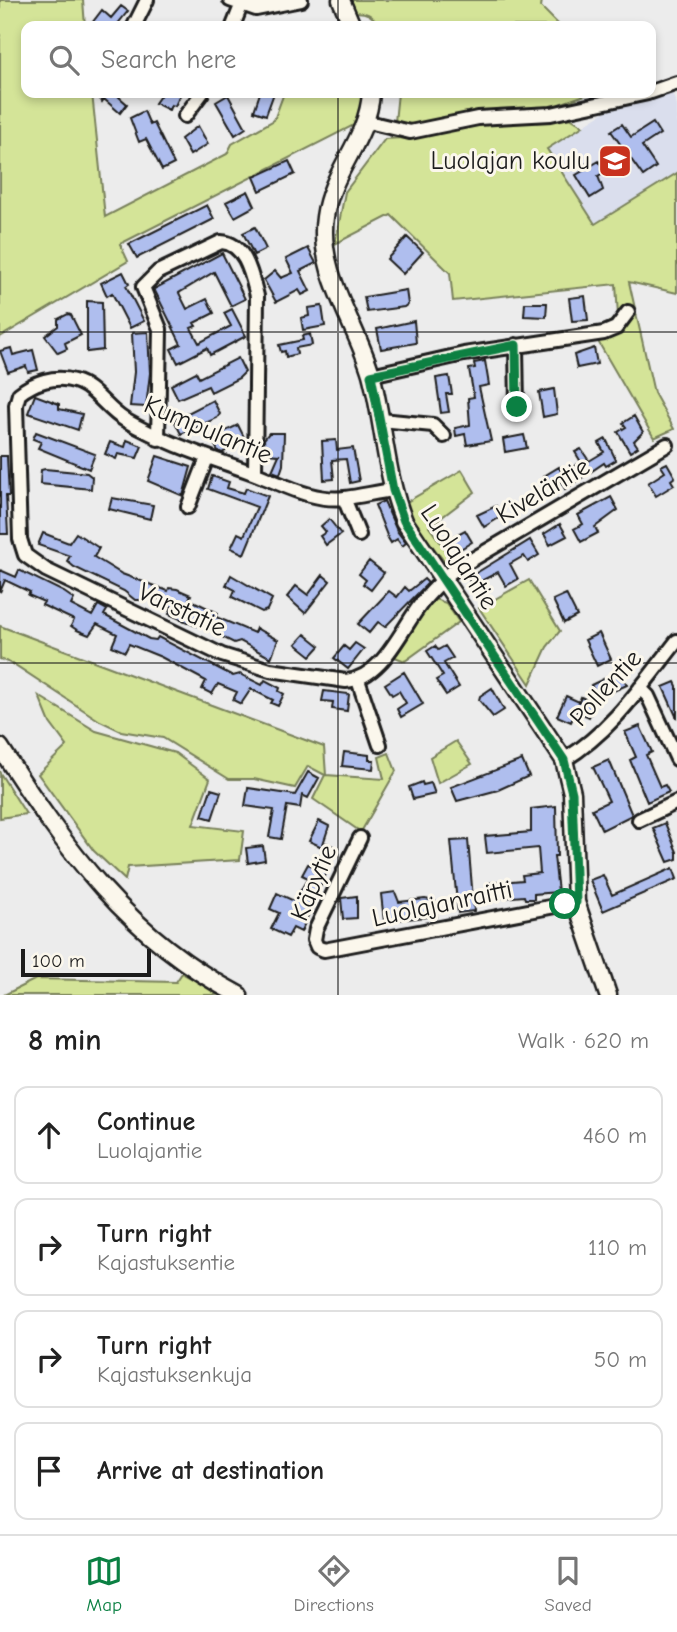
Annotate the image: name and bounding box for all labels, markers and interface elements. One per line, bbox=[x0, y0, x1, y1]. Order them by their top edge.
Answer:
search box bbox=[21, 21, 656, 98]
icon: search bbox=[45, 41, 83, 79]
text: Search here bbox=[101, 45, 236, 75]
school or university icon: Luolajan koulu bbox=[596, 142, 634, 180]
place label: Luolajan koulu bbox=[430, 146, 590, 176]
street label: Kumpulantie bbox=[139, 390, 277, 470]
route end bbox=[501, 391, 532, 422]
street label: Kiveläntie bbox=[491, 451, 595, 531]
street label: Luolajantie bbox=[414, 499, 504, 615]
street label: Varstatie bbox=[133, 577, 231, 643]
street label: Pollentie bbox=[564, 644, 648, 732]
street label: Käpytie bbox=[285, 840, 343, 926]
street label: Luolajanraitti bbox=[369, 874, 515, 934]
route start bbox=[549, 888, 580, 919]
scale bar bbox=[21, 946, 150, 978]
text: 100 m bbox=[32, 950, 85, 972]
text: 8 min bbox=[28, 1023, 102, 1058]
text: Walk · 620 m bbox=[518, 1027, 649, 1054]
text: Continue bbox=[97, 1107, 195, 1137]
icon: ahead bbox=[30, 1116, 68, 1154]
text: 460 m bbox=[583, 1122, 647, 1149]
text: Luolajantie bbox=[97, 1137, 202, 1164]
text: Turn right bbox=[97, 1219, 211, 1249]
icon: right bbox=[30, 1228, 68, 1266]
text: 110 m bbox=[588, 1234, 647, 1261]
text: Kajastuksentie bbox=[97, 1249, 235, 1276]
text: Turn right bbox=[97, 1331, 211, 1361]
icon: right bbox=[30, 1340, 68, 1378]
text: 50 m bbox=[594, 1346, 647, 1373]
text: Kajastuksenkuja bbox=[97, 1361, 252, 1388]
icon: arrive bbox=[30, 1452, 68, 1490]
text: Arrive at destination bbox=[97, 1456, 324, 1486]
tab: Map bbox=[85, 1552, 123, 1616]
tab: Directions bbox=[294, 1552, 374, 1616]
tab: Saved bbox=[544, 1552, 592, 1616]

